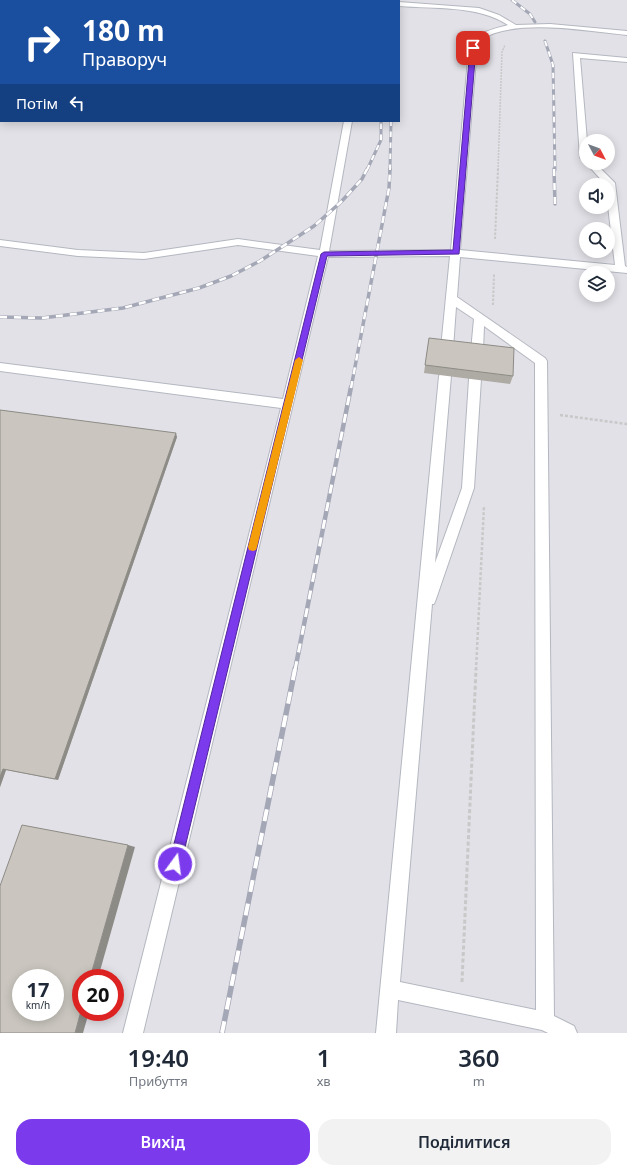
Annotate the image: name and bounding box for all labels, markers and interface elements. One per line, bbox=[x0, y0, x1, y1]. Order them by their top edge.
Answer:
text: 180 m bbox=[82, 11, 165, 49]
icon: right bbox=[16, 16, 68, 68]
pin bbox=[456, 31, 490, 65]
icon: arrive bbox=[462, 37, 484, 59]
text: Праворуч bbox=[82, 47, 167, 71]
icon: left bbox=[66, 92, 88, 114]
text: Потім bbox=[16, 93, 58, 113]
north arrow bbox=[579, 134, 615, 170]
map controls bbox=[579, 134, 615, 302]
button: sound bbox=[579, 178, 615, 214]
button: search bbox=[579, 222, 615, 258]
button: layers bbox=[579, 266, 615, 302]
position arrow bbox=[154, 843, 196, 885]
speed limit sign: 20 bbox=[72, 969, 124, 1021]
text: 17 bbox=[27, 976, 49, 1003]
text: km/h bbox=[26, 998, 50, 1012]
text: 19:40 bbox=[128, 1041, 189, 1074]
text: 1 bbox=[317, 1041, 331, 1074]
text: 360 bbox=[458, 1041, 499, 1074]
text: Прибуття bbox=[129, 1072, 188, 1090]
text: хв bbox=[317, 1072, 331, 1090]
text: m bbox=[473, 1072, 485, 1090]
button: Вихід bbox=[16, 1119, 310, 1165]
button: Поділитися bbox=[318, 1119, 611, 1165]

